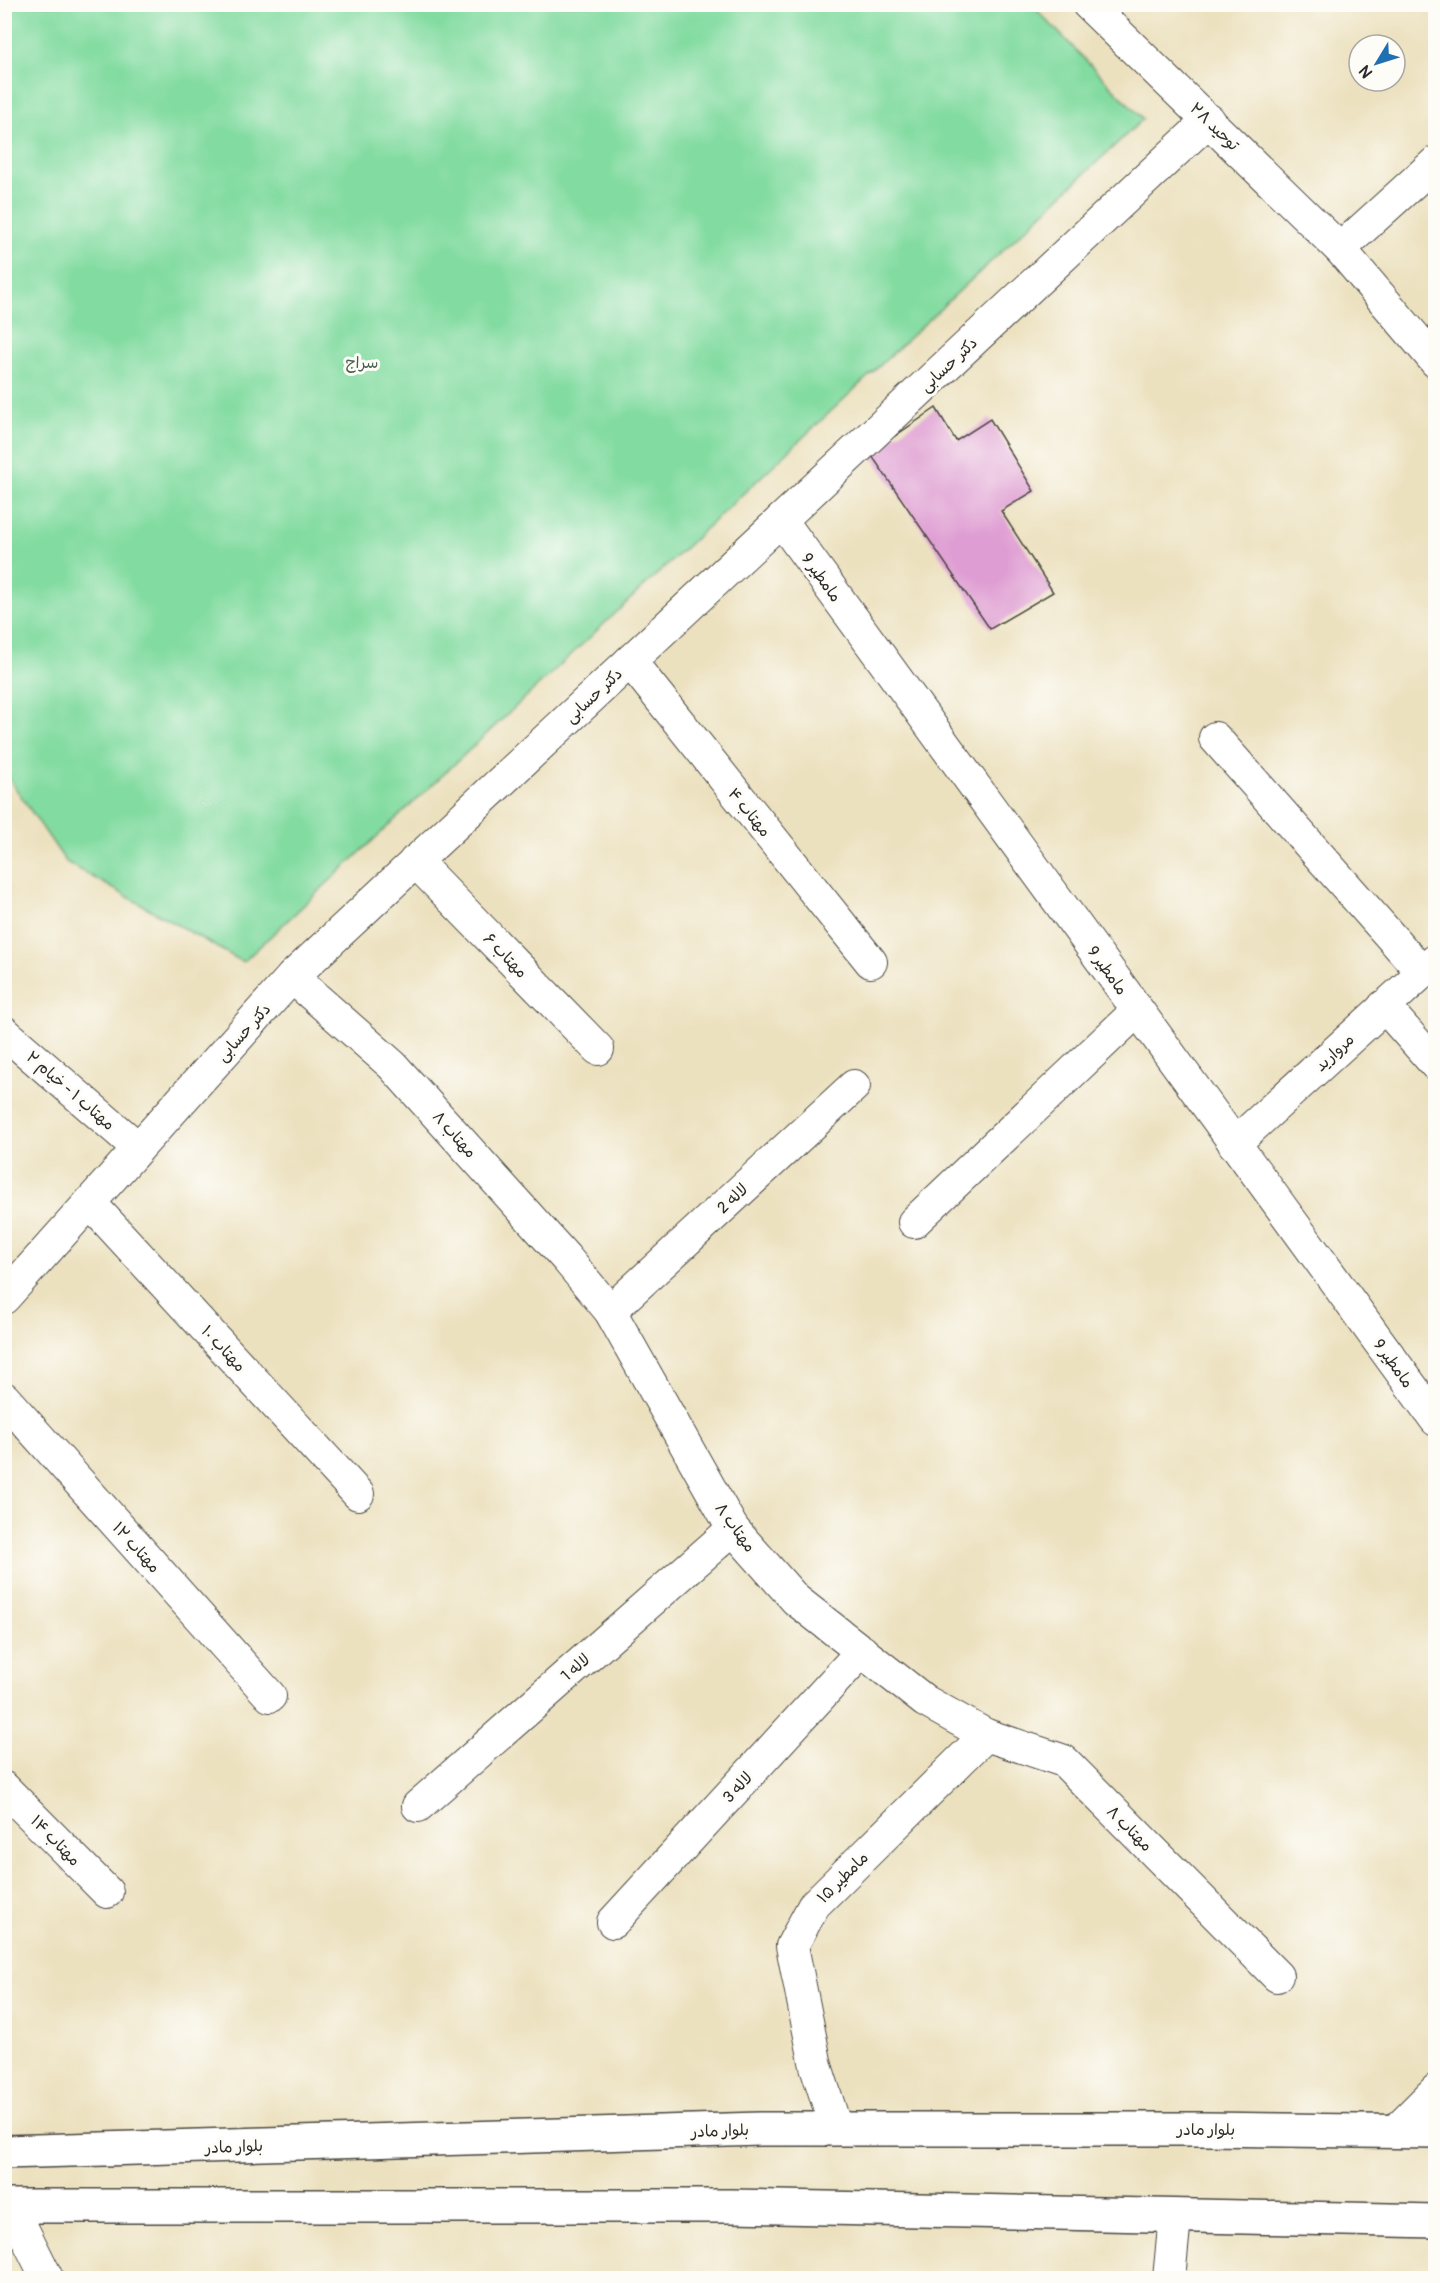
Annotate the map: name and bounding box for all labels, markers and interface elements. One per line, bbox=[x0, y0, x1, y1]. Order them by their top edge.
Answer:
north arrow bbox=[1347, 33, 1407, 93]
text: N bbox=[1355, 61, 1377, 82]
street label: توحید ۲۸ bbox=[1185, 98, 1243, 155]
street label: دکتر حسابی bbox=[916, 333, 982, 396]
park label: سراج bbox=[346, 353, 378, 373]
street label: مامطیر 9 bbox=[797, 549, 846, 606]
street label: دکتر حسابی bbox=[561, 664, 627, 727]
street label: مهتاب ۴ bbox=[723, 784, 775, 841]
street label: مهتاب ۶ bbox=[479, 929, 532, 982]
street label: مامطیر 9 bbox=[1083, 942, 1132, 999]
street label: دکتر حسابی bbox=[212, 999, 275, 1066]
street label: مروارید bbox=[1311, 1030, 1359, 1076]
street label: مهتاب ۱ - خیام ۲ bbox=[21, 1047, 119, 1136]
street label: مهتاب ۸ bbox=[428, 1107, 481, 1162]
street label: لاله 2 bbox=[713, 1180, 752, 1218]
street label: مهتاب ۱۰ bbox=[197, 1321, 250, 1376]
street label: مامطیر 9 bbox=[1369, 1335, 1418, 1392]
street label: مهتاب ۸ bbox=[710, 1499, 760, 1556]
street label: مهتاب ۱۲ bbox=[108, 1518, 164, 1577]
street label: لاله 1 bbox=[557, 1650, 594, 1686]
street label: لاله 3 bbox=[719, 1768, 757, 1807]
street label: مهتاب ۸ bbox=[1102, 1802, 1156, 1856]
street label: مهتاب ۱۴ bbox=[26, 1811, 84, 1870]
street label: مامطیر ۱۵ bbox=[813, 1848, 873, 1908]
street label: بلوار مادر bbox=[689, 2120, 749, 2142]
street label: بلوار مادر bbox=[1175, 2120, 1235, 2140]
street label: بلوار مادر bbox=[203, 2136, 263, 2158]

